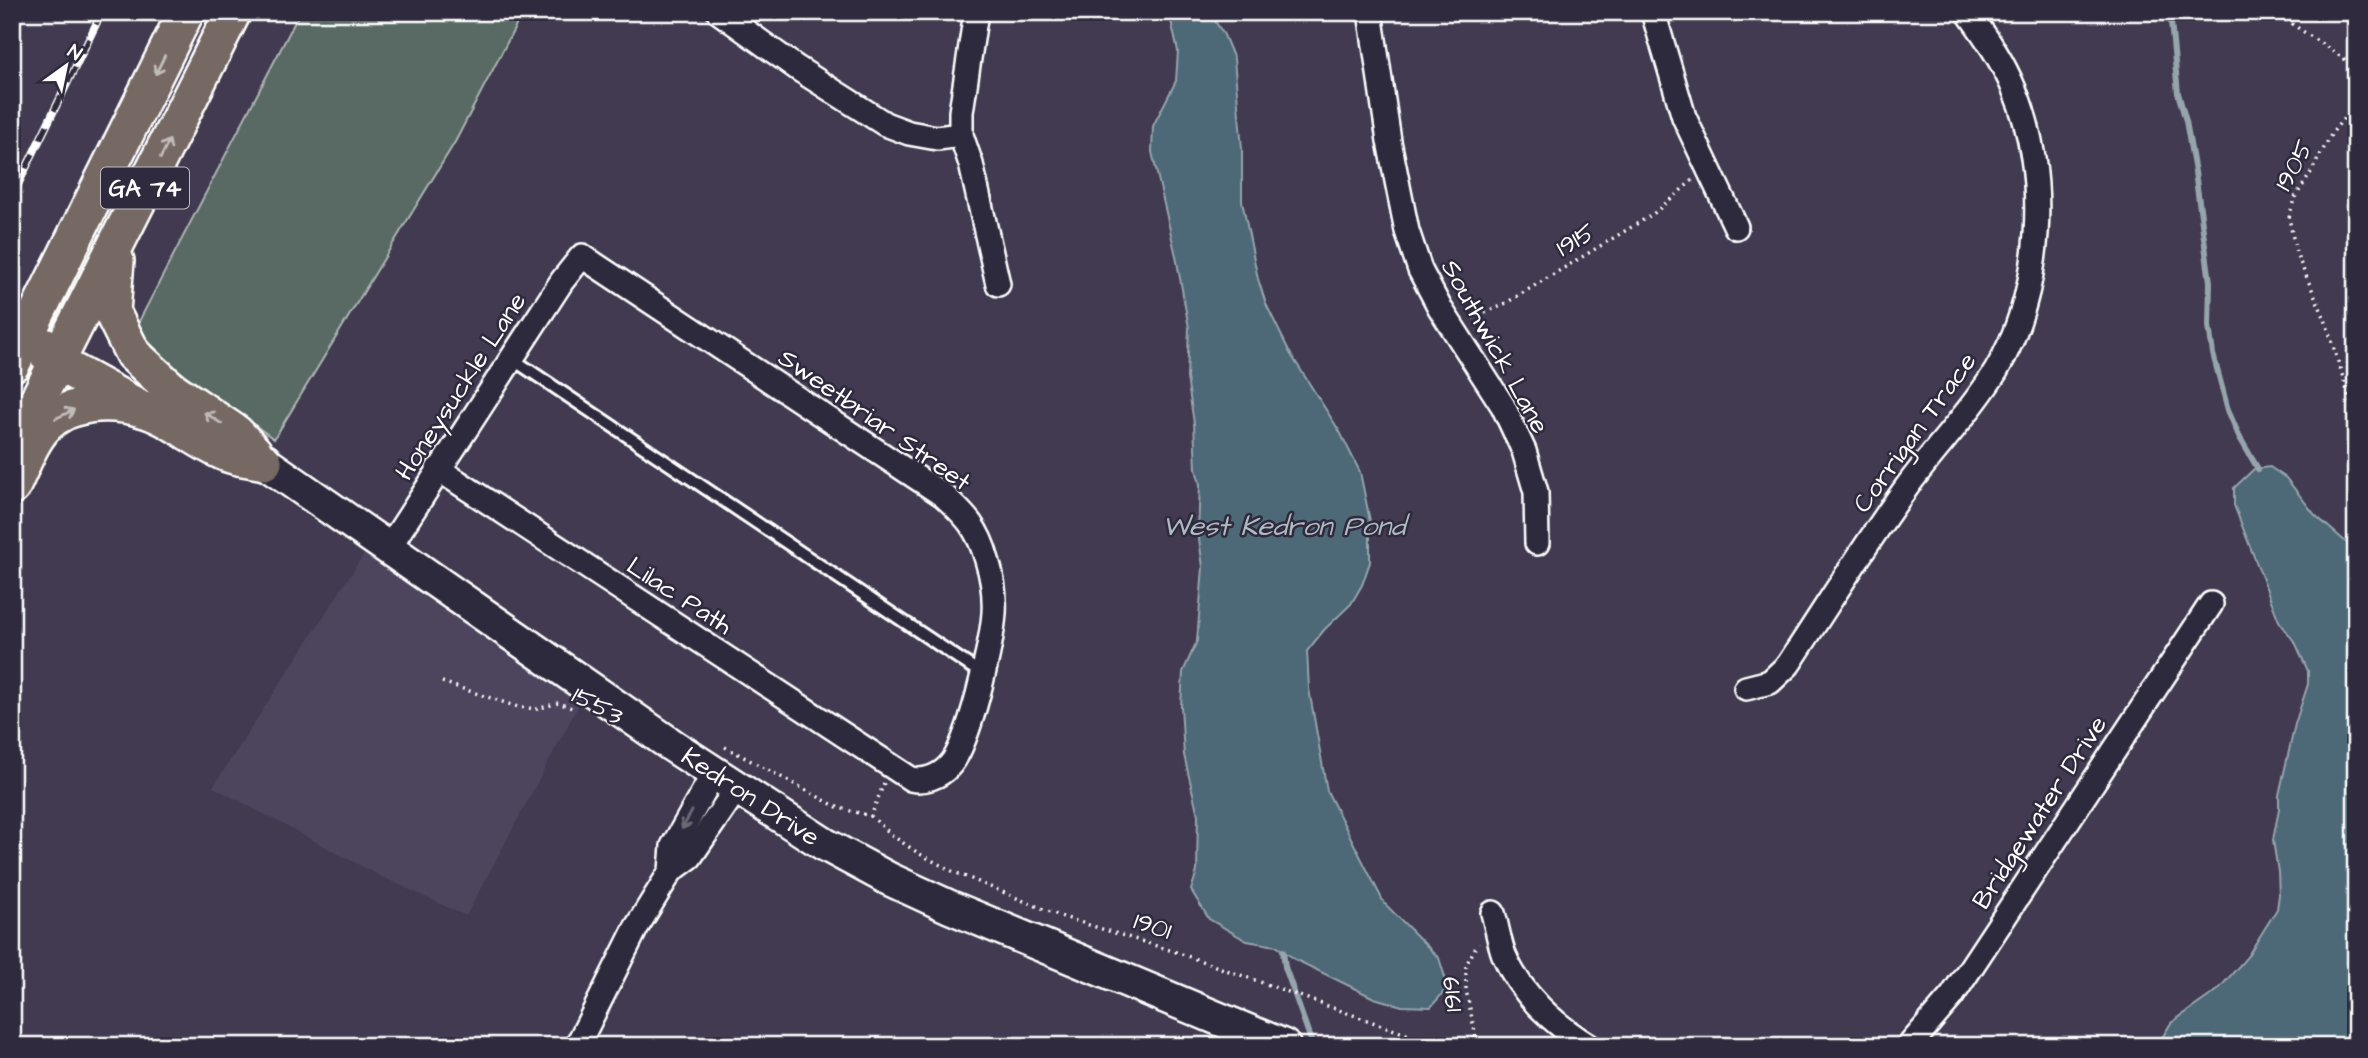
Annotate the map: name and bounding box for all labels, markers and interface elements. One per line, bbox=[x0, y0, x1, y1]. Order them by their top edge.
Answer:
north arrow bbox=[32, 32, 102, 102]
text: N bbox=[62, 38, 87, 68]
one-way arrow bbox=[152, 54, 166, 75]
street label: 1905 bbox=[2266, 134, 2322, 197]
one-way arrow bbox=[158, 139, 172, 160]
road number: GA 74 bbox=[101, 168, 189, 208]
street label: 1915 bbox=[1549, 214, 1602, 266]
street label: Southwick Lane bbox=[1432, 253, 1558, 440]
street label: Honeysuckle Lane bbox=[387, 286, 537, 489]
street label: Sweetbriar Street bbox=[771, 340, 978, 500]
street label: Corrigan Trace bbox=[1844, 345, 1987, 521]
one-way arrow bbox=[54, 406, 75, 420]
one-way arrow bbox=[204, 411, 223, 425]
water label: West Kedron Pond bbox=[1163, 507, 1411, 546]
street label: Lilac Path bbox=[620, 548, 739, 643]
street label: 1553 bbox=[566, 677, 630, 734]
street label: Bridgewater Drive bbox=[1964, 709, 2118, 917]
street label: Kedron Drive bbox=[674, 739, 827, 855]
one-way arrow bbox=[680, 810, 694, 830]
street label: 1901 bbox=[1129, 903, 1176, 949]
street label: 1919 bbox=[1432, 974, 1472, 1014]

